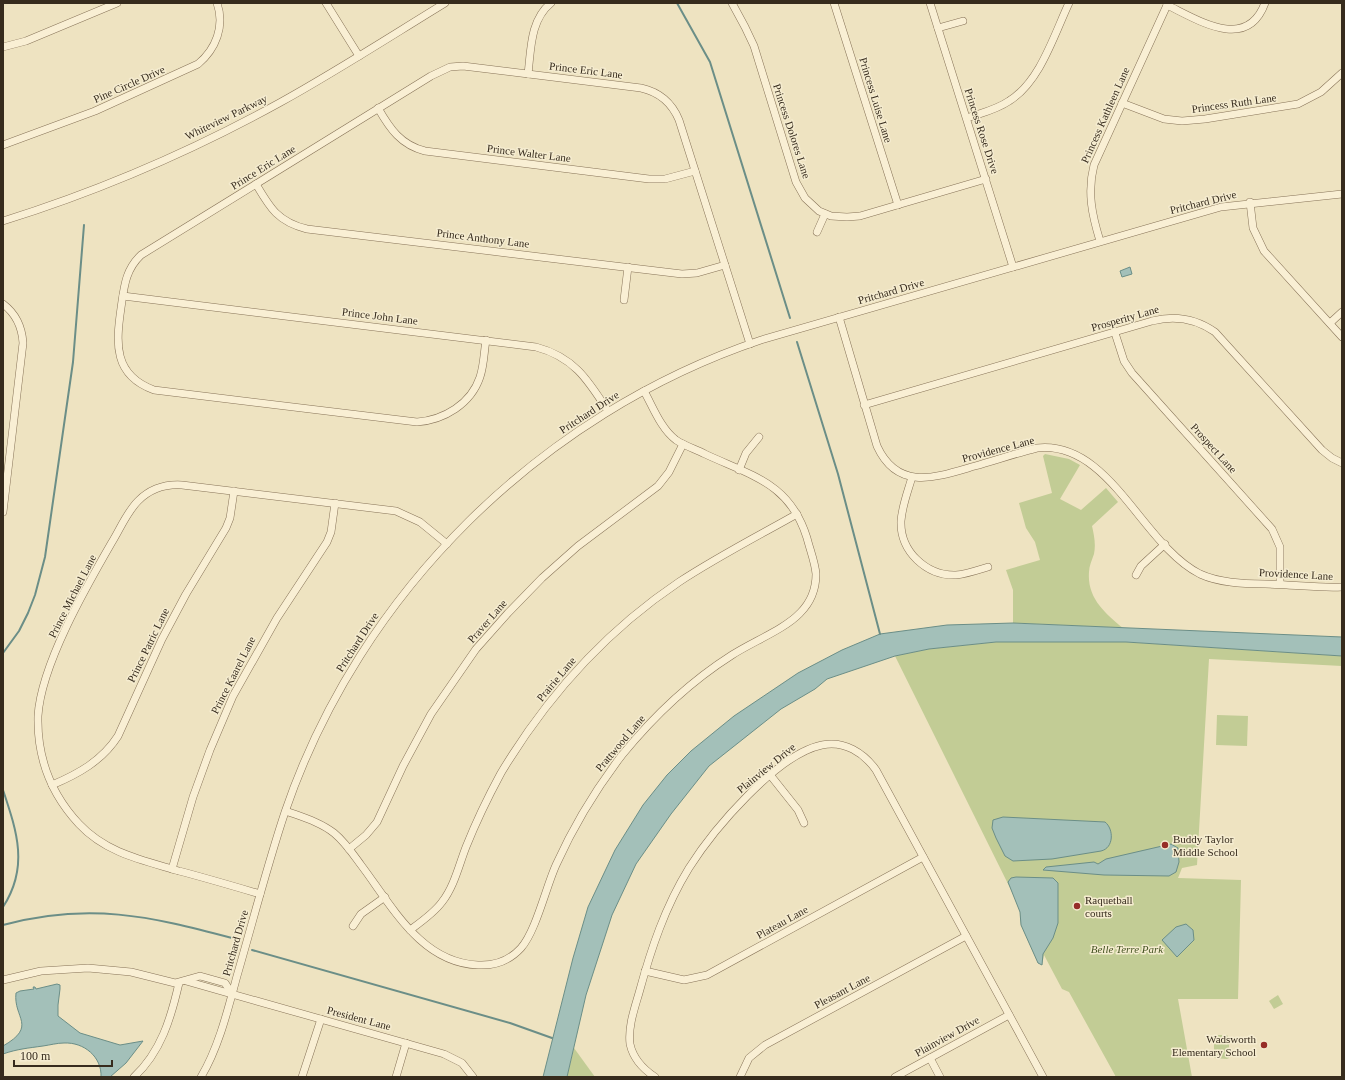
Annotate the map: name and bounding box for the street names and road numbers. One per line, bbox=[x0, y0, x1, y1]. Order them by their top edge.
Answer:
street label: Princess Luise Lane bbox=[857, 56, 895, 144]
street label: Prince Eric Lane bbox=[549, 60, 624, 80]
street label: Pine Circle Drive bbox=[91, 63, 167, 105]
street label: Princess Kathleen Lane bbox=[1078, 65, 1132, 165]
street label: Princess Dolores Lane bbox=[771, 82, 813, 180]
street label: Princess Rose Drive bbox=[963, 87, 1002, 175]
street label: Princess Ruth Lane bbox=[1191, 91, 1277, 115]
street label: Whiteview Parkway bbox=[183, 92, 269, 142]
street label: Prince Eric Lane bbox=[228, 142, 298, 192]
street label: Prince Walter Lane bbox=[486, 142, 572, 164]
street label: Pritchard Drive bbox=[1168, 188, 1238, 216]
street label: Prince Anthony Lane bbox=[436, 226, 530, 250]
street label: Pritchard Drive bbox=[857, 276, 926, 306]
street label: Prosperity Lane bbox=[1090, 303, 1160, 333]
street label: Prince John Lane bbox=[341, 305, 419, 327]
street label: Pritchard Drive bbox=[557, 388, 621, 436]
street label: Prospect Lane bbox=[1189, 421, 1239, 475]
street label: Providence Lane bbox=[961, 434, 1036, 464]
street label: Prince Michael Lane bbox=[46, 552, 98, 640]
street label: Providence Lane bbox=[1259, 566, 1333, 582]
street label: Praver Lane bbox=[465, 597, 509, 645]
street label: Prince Patric Lane bbox=[125, 606, 171, 684]
street label: Pritchard Drive bbox=[333, 610, 381, 674]
street label: Prince Kaarel Lane bbox=[208, 634, 258, 716]
street label: Prairie Lane bbox=[534, 654, 578, 704]
street label: Prattwood Lane bbox=[593, 712, 647, 774]
street label: Plainview Drive bbox=[734, 741, 798, 795]
street label: Plateau Lane bbox=[754, 903, 810, 941]
street label: Pritchard Drive bbox=[220, 908, 250, 977]
street label: Pleasant Lane bbox=[812, 971, 872, 1011]
street label: President Lane bbox=[326, 1004, 392, 1032]
street label: Plainview Drive bbox=[913, 1013, 981, 1059]

